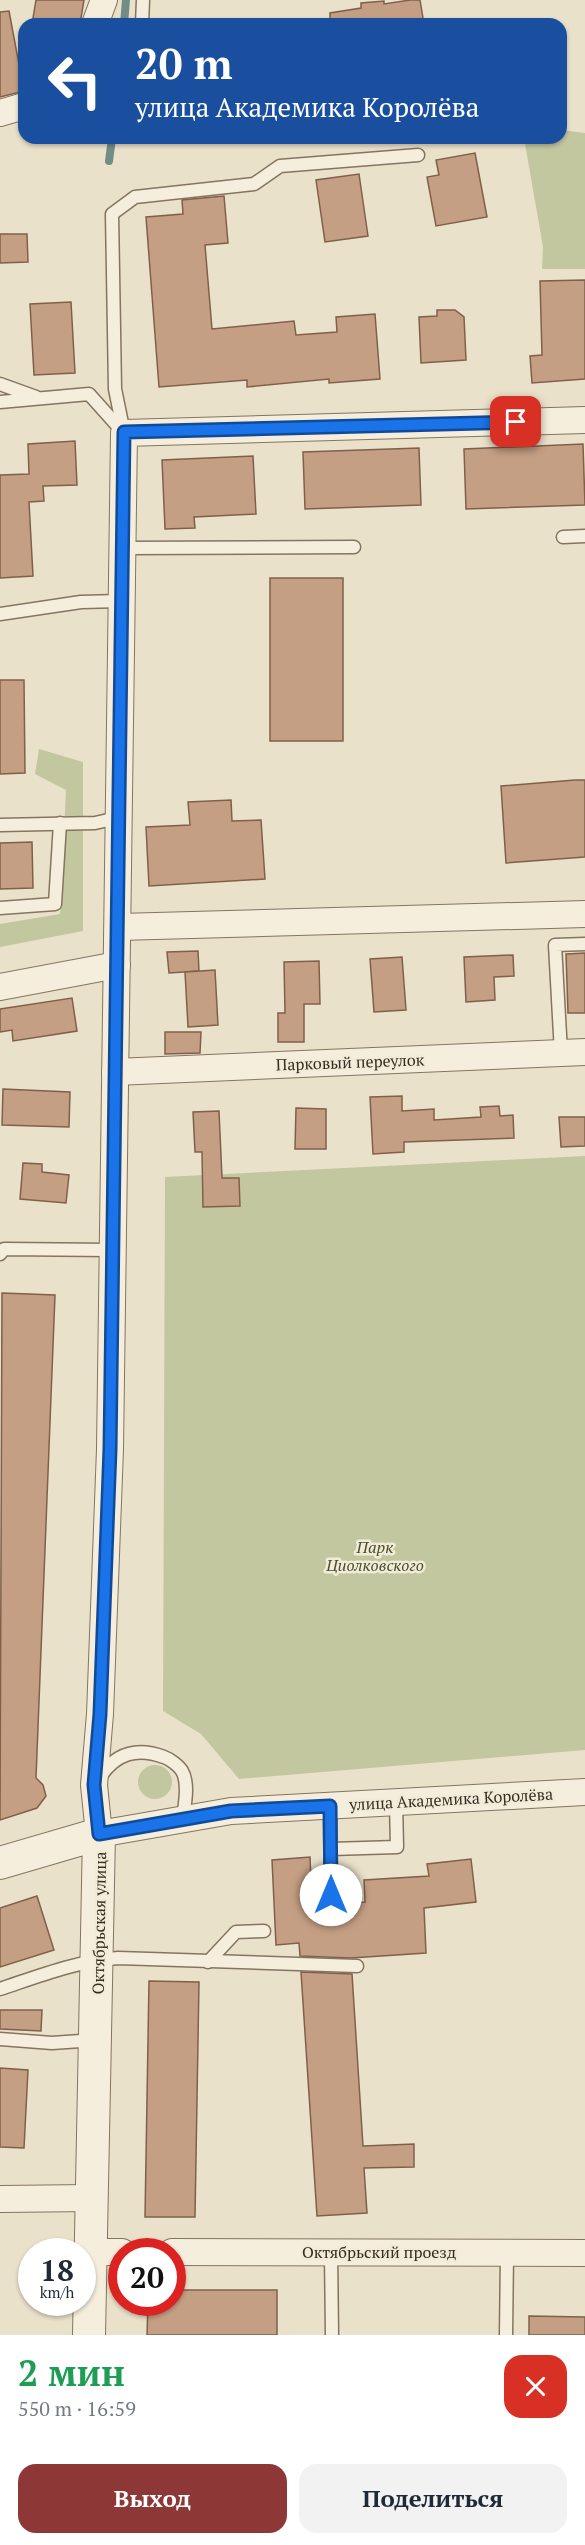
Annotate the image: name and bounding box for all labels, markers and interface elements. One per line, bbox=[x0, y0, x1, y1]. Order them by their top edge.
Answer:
text: 20 m bbox=[135, 35, 233, 91]
icon: left bbox=[36, 42, 114, 120]
text: улица Академика Королёва bbox=[135, 89, 479, 125]
pin bbox=[490, 396, 541, 447]
icon: arrive bbox=[499, 405, 532, 438]
street label: Парковый переулок bbox=[275, 1048, 425, 1076]
park label: Парк Циолковского bbox=[325, 1536, 424, 1576]
street label: улица Академика Королёва bbox=[348, 1783, 553, 1815]
street label: Октябрьская улица bbox=[87, 1851, 111, 1995]
position arrow bbox=[299, 1863, 363, 1927]
speed limit sign: 20 bbox=[108, 2238, 186, 2316]
street label: Октябрьский проезд bbox=[302, 2241, 456, 2263]
text: 18 bbox=[40, 2250, 74, 2290]
text: km/h bbox=[40, 2282, 74, 2302]
text: 2 мин bbox=[18, 2349, 125, 2396]
button: close bbox=[504, 2355, 567, 2418]
text: 550 m · 16:59 bbox=[18, 2395, 136, 2422]
button: Выход bbox=[18, 2464, 287, 2533]
button: Поделиться bbox=[299, 2464, 567, 2533]

